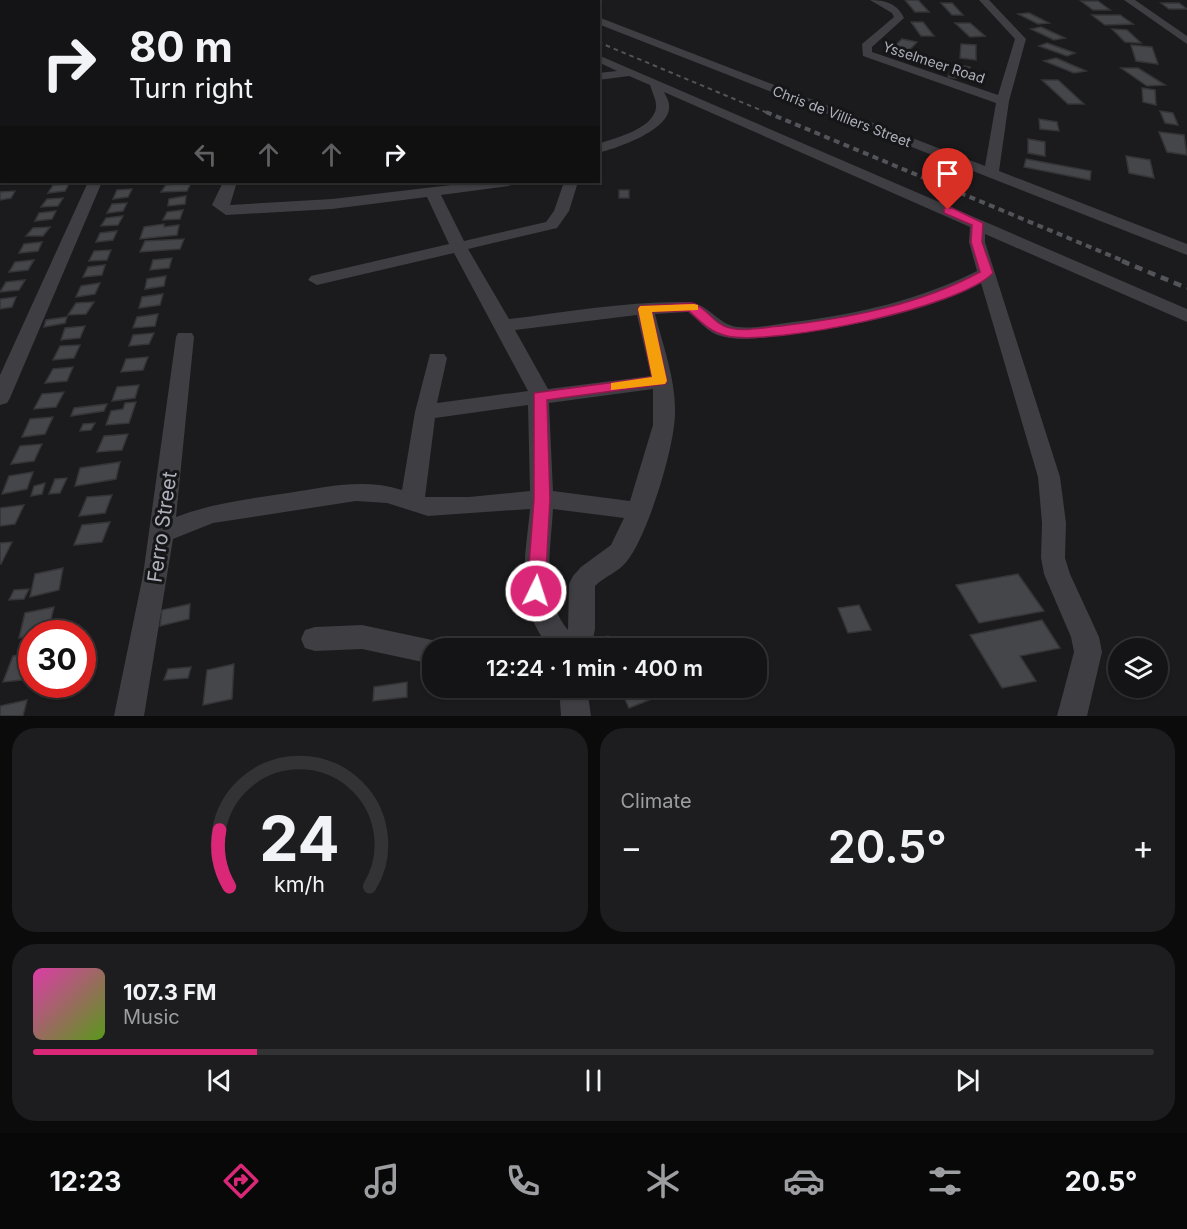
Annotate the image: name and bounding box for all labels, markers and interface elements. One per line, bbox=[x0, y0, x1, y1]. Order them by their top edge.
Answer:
text: 80 m bbox=[129, 21, 233, 72]
icon: right bbox=[30, 24, 108, 102]
street label: Ysselmeer Road bbox=[881, 37, 987, 87]
text: Turn right bbox=[129, 72, 253, 105]
street label: Chris de Villiers Street bbox=[770, 82, 914, 150]
icon: left bbox=[189, 138, 222, 171]
icon: ahead bbox=[252, 138, 285, 171]
icon: ahead bbox=[315, 138, 348, 171]
icon: right bbox=[378, 138, 411, 171]
pin bbox=[922, 148, 973, 210]
icon: arrive bbox=[931, 157, 964, 190]
street label: Ferro Street bbox=[142, 470, 182, 584]
position arrow bbox=[504, 559, 568, 623]
speed limit sign: 30 bbox=[18, 620, 96, 698]
map controls bbox=[1108, 638, 1168, 698]
button: layers bbox=[1108, 638, 1168, 698]
text: 12:24 · 1 min · 400 m bbox=[486, 655, 703, 681]
text: Climate bbox=[621, 789, 692, 813]
text: 24 bbox=[259, 801, 340, 876]
text: 20.5° bbox=[828, 819, 947, 874]
text: − bbox=[621, 827, 642, 867]
text: + bbox=[1132, 827, 1154, 867]
text: km/h bbox=[274, 871, 325, 897]
text: 107.3 FM bbox=[123, 979, 217, 1005]
text: Music bbox=[123, 1005, 180, 1029]
icon: previous bbox=[203, 1064, 236, 1097]
icon: pause bbox=[577, 1064, 610, 1097]
icon: next bbox=[951, 1064, 984, 1097]
icon: directions bbox=[220, 1160, 262, 1202]
icon: music bbox=[361, 1160, 403, 1202]
icon: phone bbox=[502, 1160, 544, 1202]
icon: climate bbox=[642, 1160, 684, 1202]
icon: car bbox=[783, 1160, 825, 1202]
icon: filters bbox=[924, 1160, 966, 1202]
text: 12:23 bbox=[49, 1165, 121, 1198]
text: 20.5° bbox=[1065, 1165, 1138, 1198]

